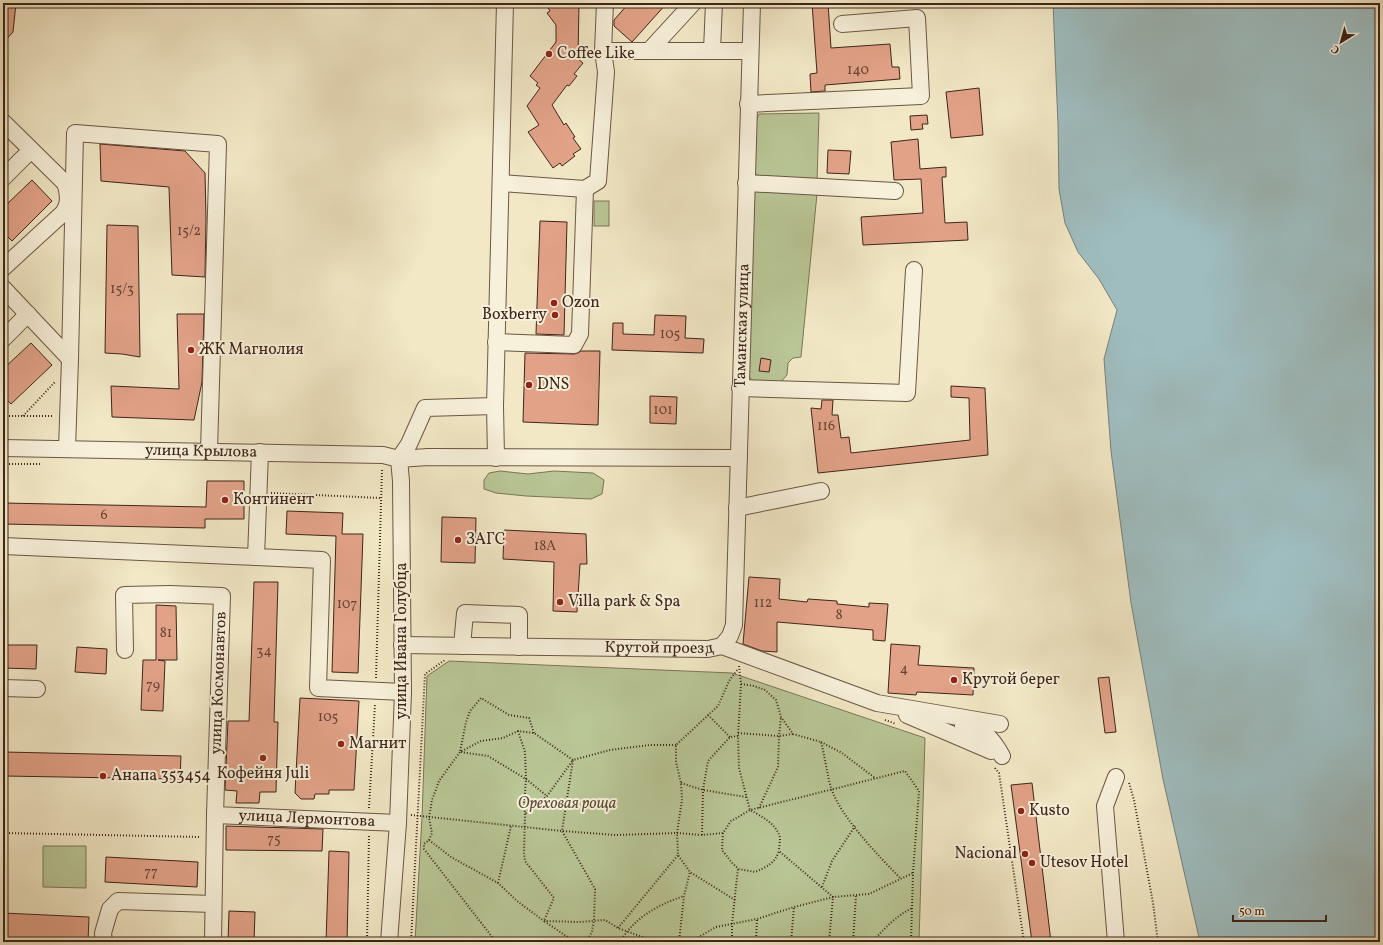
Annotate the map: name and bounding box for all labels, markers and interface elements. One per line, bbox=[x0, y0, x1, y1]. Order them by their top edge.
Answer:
north arrow bbox=[1321, 22, 1361, 62]
text: С bbox=[1329, 41, 1343, 57]
place label: Coffee Like bbox=[557, 43, 635, 65]
marker: Coffee Like bbox=[544, 49, 554, 59]
house number: 140 bbox=[847, 61, 869, 80]
house number: 15/2 bbox=[177, 222, 201, 241]
street label: Таманская улица bbox=[730, 263, 755, 388]
house number: 15/3 bbox=[110, 280, 134, 299]
place label: Ozon bbox=[562, 292, 600, 314]
marker: Ozon bbox=[549, 298, 559, 308]
place label: Boxberry bbox=[482, 304, 547, 326]
marker: Boxberry bbox=[550, 310, 560, 320]
house number: 105 bbox=[660, 325, 680, 344]
place label: ЖК Магнолия bbox=[199, 339, 304, 361]
marker: ЖК Магнолия bbox=[186, 345, 196, 355]
place label: DNS bbox=[537, 374, 569, 396]
marker: DNS bbox=[524, 380, 534, 390]
house number: 101 bbox=[653, 401, 673, 420]
house number: 116 bbox=[817, 417, 835, 436]
street label: улица Крылова bbox=[145, 440, 257, 464]
place label: Континент bbox=[233, 489, 314, 511]
marker: Континент bbox=[220, 495, 230, 505]
house number: 6 bbox=[100, 506, 108, 525]
place label: ЗАГС bbox=[466, 529, 505, 551]
marker: ЗАГС bbox=[453, 535, 463, 545]
house number: 18А bbox=[534, 537, 556, 556]
street label: улица Ивана Голубца bbox=[391, 563, 413, 719]
place label: Villa park & Spa bbox=[568, 591, 681, 613]
house number: 112 bbox=[754, 594, 772, 613]
house number: 107 bbox=[337, 595, 358, 614]
marker: Villa park & Spa bbox=[555, 597, 565, 607]
house number: 8 bbox=[835, 606, 843, 625]
street label: улица Космонавтов bbox=[206, 611, 232, 755]
house number: 81 bbox=[160, 624, 172, 643]
street label: Крутой проезд bbox=[604, 637, 716, 661]
house number: 34 bbox=[256, 642, 272, 661]
house number: 4 bbox=[900, 660, 908, 679]
place label: Крутой берег bbox=[962, 669, 1060, 691]
marker: Крутой берег bbox=[949, 675, 959, 685]
house number: 79 bbox=[146, 676, 160, 695]
house number: 105 bbox=[318, 708, 338, 727]
place label: Магнит bbox=[349, 733, 406, 755]
marker: Магнит bbox=[336, 739, 346, 749]
marker: Кофейня Juli bbox=[258, 753, 268, 763]
place label: Кофейня Juli bbox=[217, 763, 309, 785]
place label: Анапа 353454 bbox=[111, 765, 211, 787]
marker: Анапа 353454 bbox=[98, 771, 108, 781]
park label: Ореховая роща bbox=[518, 793, 617, 815]
place label: Kusto bbox=[1029, 800, 1070, 822]
street label: улица Лермонтова bbox=[238, 805, 376, 833]
marker: Kusto bbox=[1016, 806, 1026, 816]
house number: 75 bbox=[267, 830, 281, 849]
place label: Nacional bbox=[954, 843, 1017, 865]
marker: Nacional bbox=[1020, 849, 1030, 859]
place label: Utesov Hotel bbox=[1040, 852, 1129, 874]
marker: Utesov Hotel bbox=[1027, 858, 1037, 868]
house number: 77 bbox=[144, 863, 158, 882]
scale bar bbox=[1233, 897, 1326, 923]
text: 50 m bbox=[1239, 904, 1265, 920]

